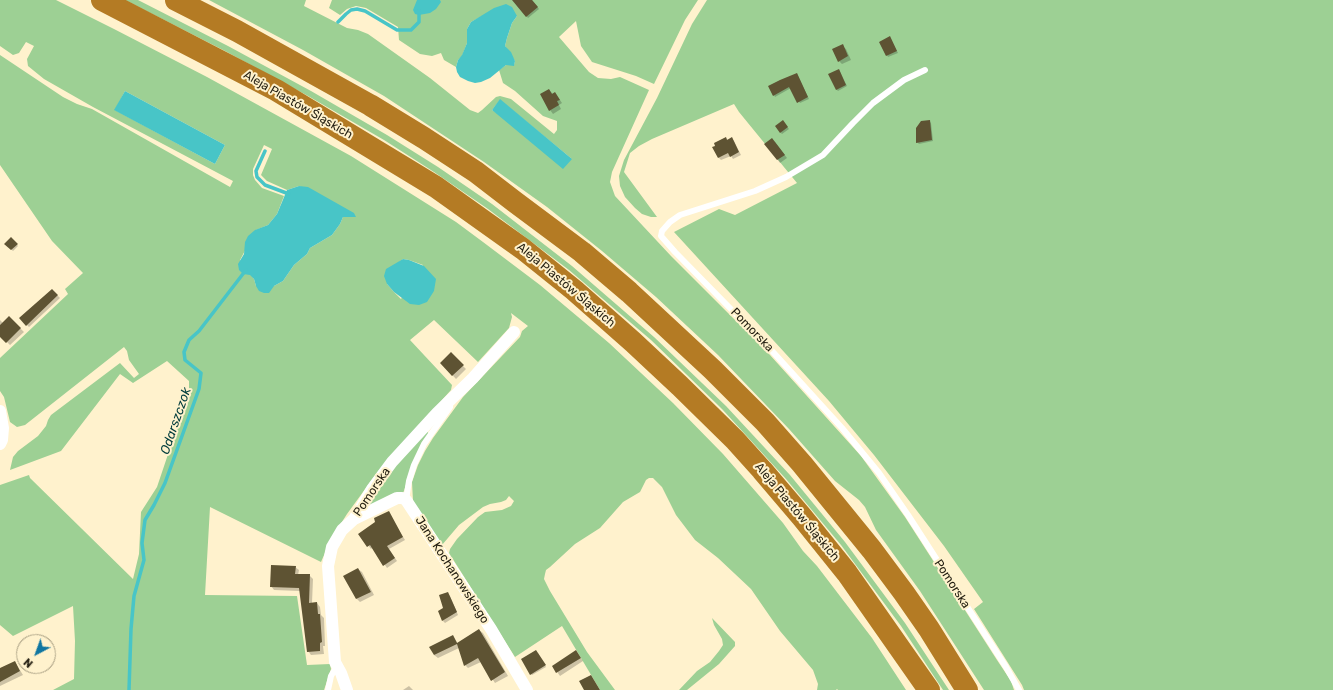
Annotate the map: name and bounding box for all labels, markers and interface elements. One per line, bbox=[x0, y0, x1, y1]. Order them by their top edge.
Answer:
street label: Aleja Piastów Śląskich bbox=[241, 68, 355, 142]
street label: Aleja Piastów Śląskich bbox=[514, 240, 618, 330]
street label: Pomorska bbox=[728, 305, 776, 355]
water label: Odarszczok bbox=[157, 385, 195, 457]
street label: Aleja Piastów Śląskich bbox=[752, 460, 842, 564]
street label: Pomorska bbox=[351, 465, 393, 519]
street label: Jana Kochanowskiego bbox=[412, 514, 492, 626]
street label: Pomorska bbox=[931, 557, 973, 611]
north arrow bbox=[16, 634, 56, 674]
text: N bbox=[21, 655, 36, 670]

